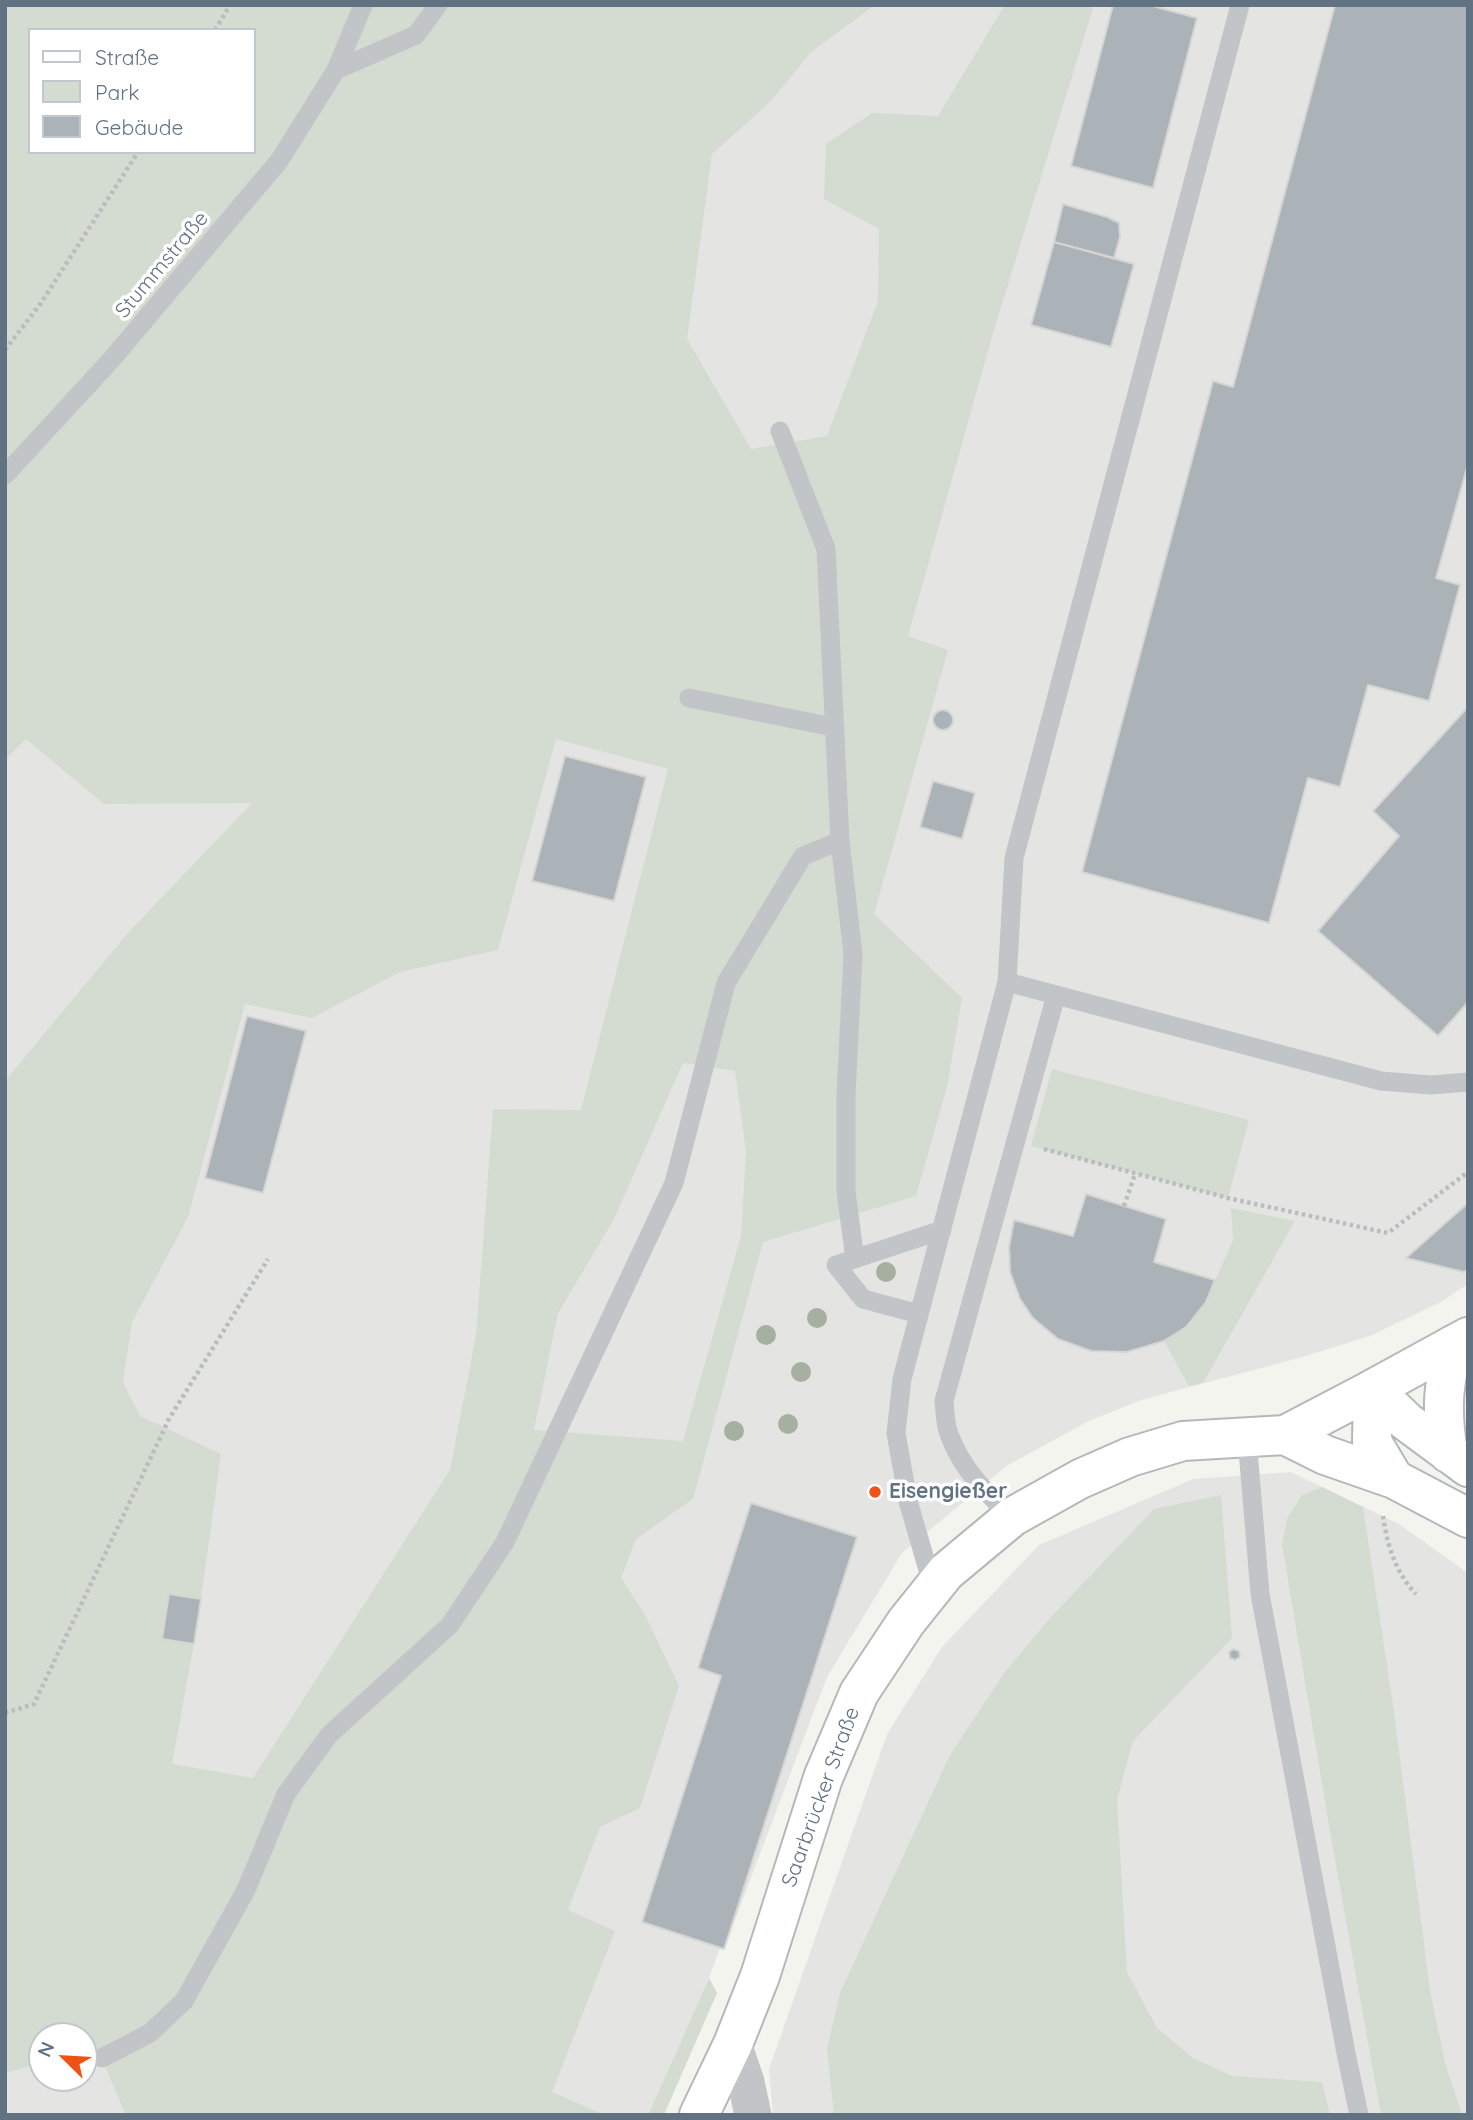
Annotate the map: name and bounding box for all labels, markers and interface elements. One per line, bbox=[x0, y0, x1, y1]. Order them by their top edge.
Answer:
legend bbox=[28, 28, 256, 154]
text: Straße bbox=[95, 44, 159, 70]
text: Park bbox=[95, 79, 139, 105]
text: Gebäude bbox=[95, 114, 183, 140]
street label: Stummstraße bbox=[110, 207, 214, 323]
place label: Eisengießer bbox=[889, 1479, 1007, 1505]
marker: Eisengießer bbox=[867, 1484, 883, 1500]
street label: Saarbrücker Straße bbox=[777, 1704, 865, 1890]
north arrow bbox=[28, 2022, 98, 2092]
text: N bbox=[32, 2038, 59, 2061]

